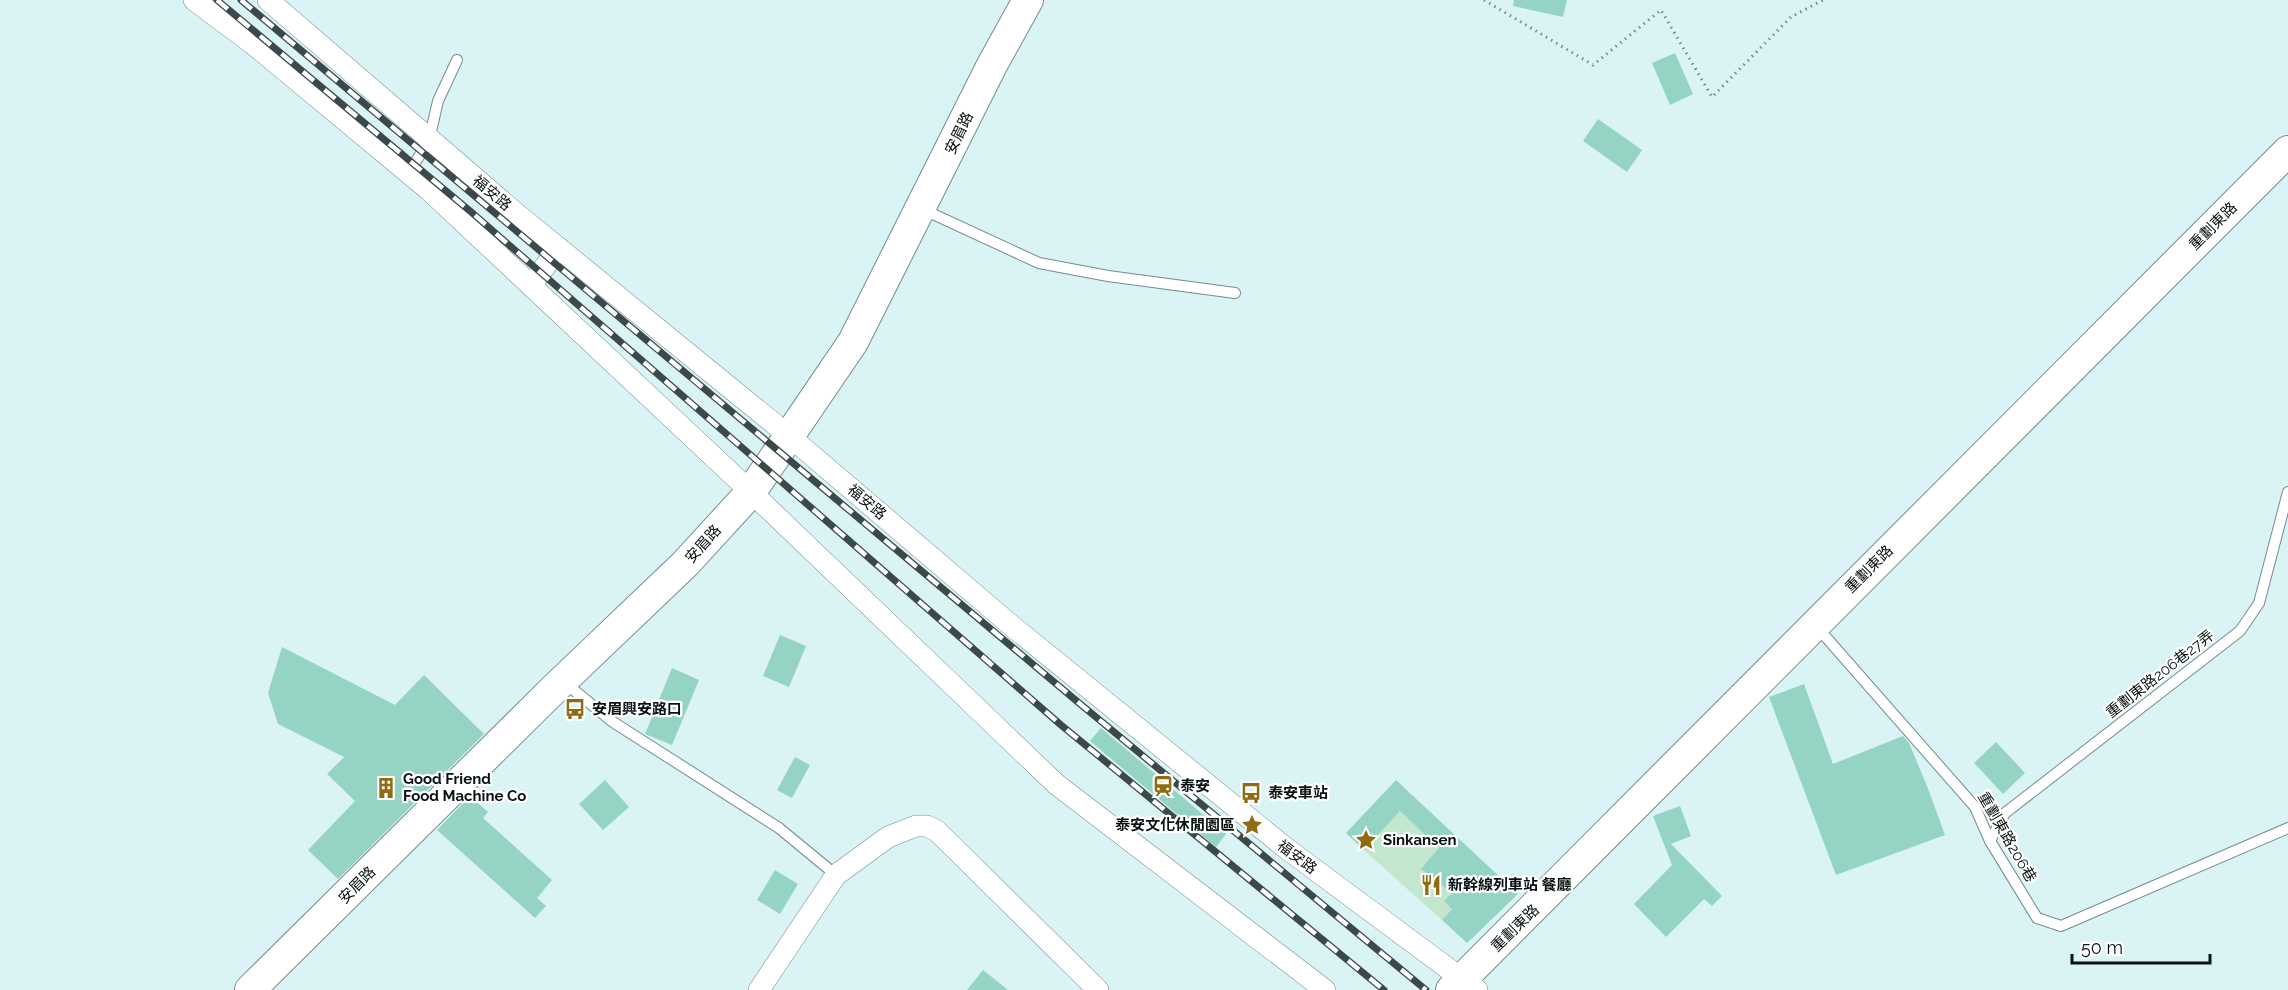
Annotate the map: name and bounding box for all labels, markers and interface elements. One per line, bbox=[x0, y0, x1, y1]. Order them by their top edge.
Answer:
street label: 安眉路 bbox=[941, 109, 977, 157]
street label: 福安路 bbox=[469, 172, 515, 214]
street label: 重劃東路 bbox=[2185, 198, 2241, 254]
street label: 福安路 bbox=[844, 481, 890, 523]
street label: 安眉路 bbox=[681, 521, 725, 567]
street label: 重劃東路 bbox=[1841, 541, 1897, 597]
street label: 重劃東路206巷27弄 bbox=[2102, 626, 2218, 722]
bus stop icon: 安眉興安路口 bbox=[563, 697, 587, 721]
place label: 安眉興安路口 bbox=[592, 700, 682, 718]
place label: Good Friend Food Machine Co bbox=[403, 770, 526, 805]
station icon: 泰安 bbox=[1151, 774, 1175, 798]
building icon: Good Friend Food Machine Co bbox=[374, 776, 398, 800]
place label: 泰安 bbox=[1180, 777, 1210, 795]
bus stop icon: 泰安車站 bbox=[1239, 781, 1263, 805]
place label: 泰安車站 bbox=[1268, 784, 1328, 802]
street label: 重劃東路206巷 bbox=[1974, 789, 2040, 885]
place icon: 泰安文化休閒園區 bbox=[1240, 813, 1264, 837]
place label: 泰安文化休閒園區 bbox=[1115, 816, 1235, 834]
place icon: Sinkansen bbox=[1354, 828, 1378, 852]
place label: Sinkansen bbox=[1383, 831, 1457, 849]
street label: 福安路 bbox=[1274, 836, 1320, 878]
street label: 安眉路 bbox=[335, 863, 379, 907]
restaurant icon: 新幹線列車站 餐廳 bbox=[1419, 873, 1443, 897]
place label: 新幹線列車站 餐廳 bbox=[1448, 876, 1572, 894]
street label: 重劃東路 bbox=[1487, 901, 1543, 955]
scale bar bbox=[2072, 927, 2210, 965]
text: 50 m bbox=[2081, 937, 2123, 958]

